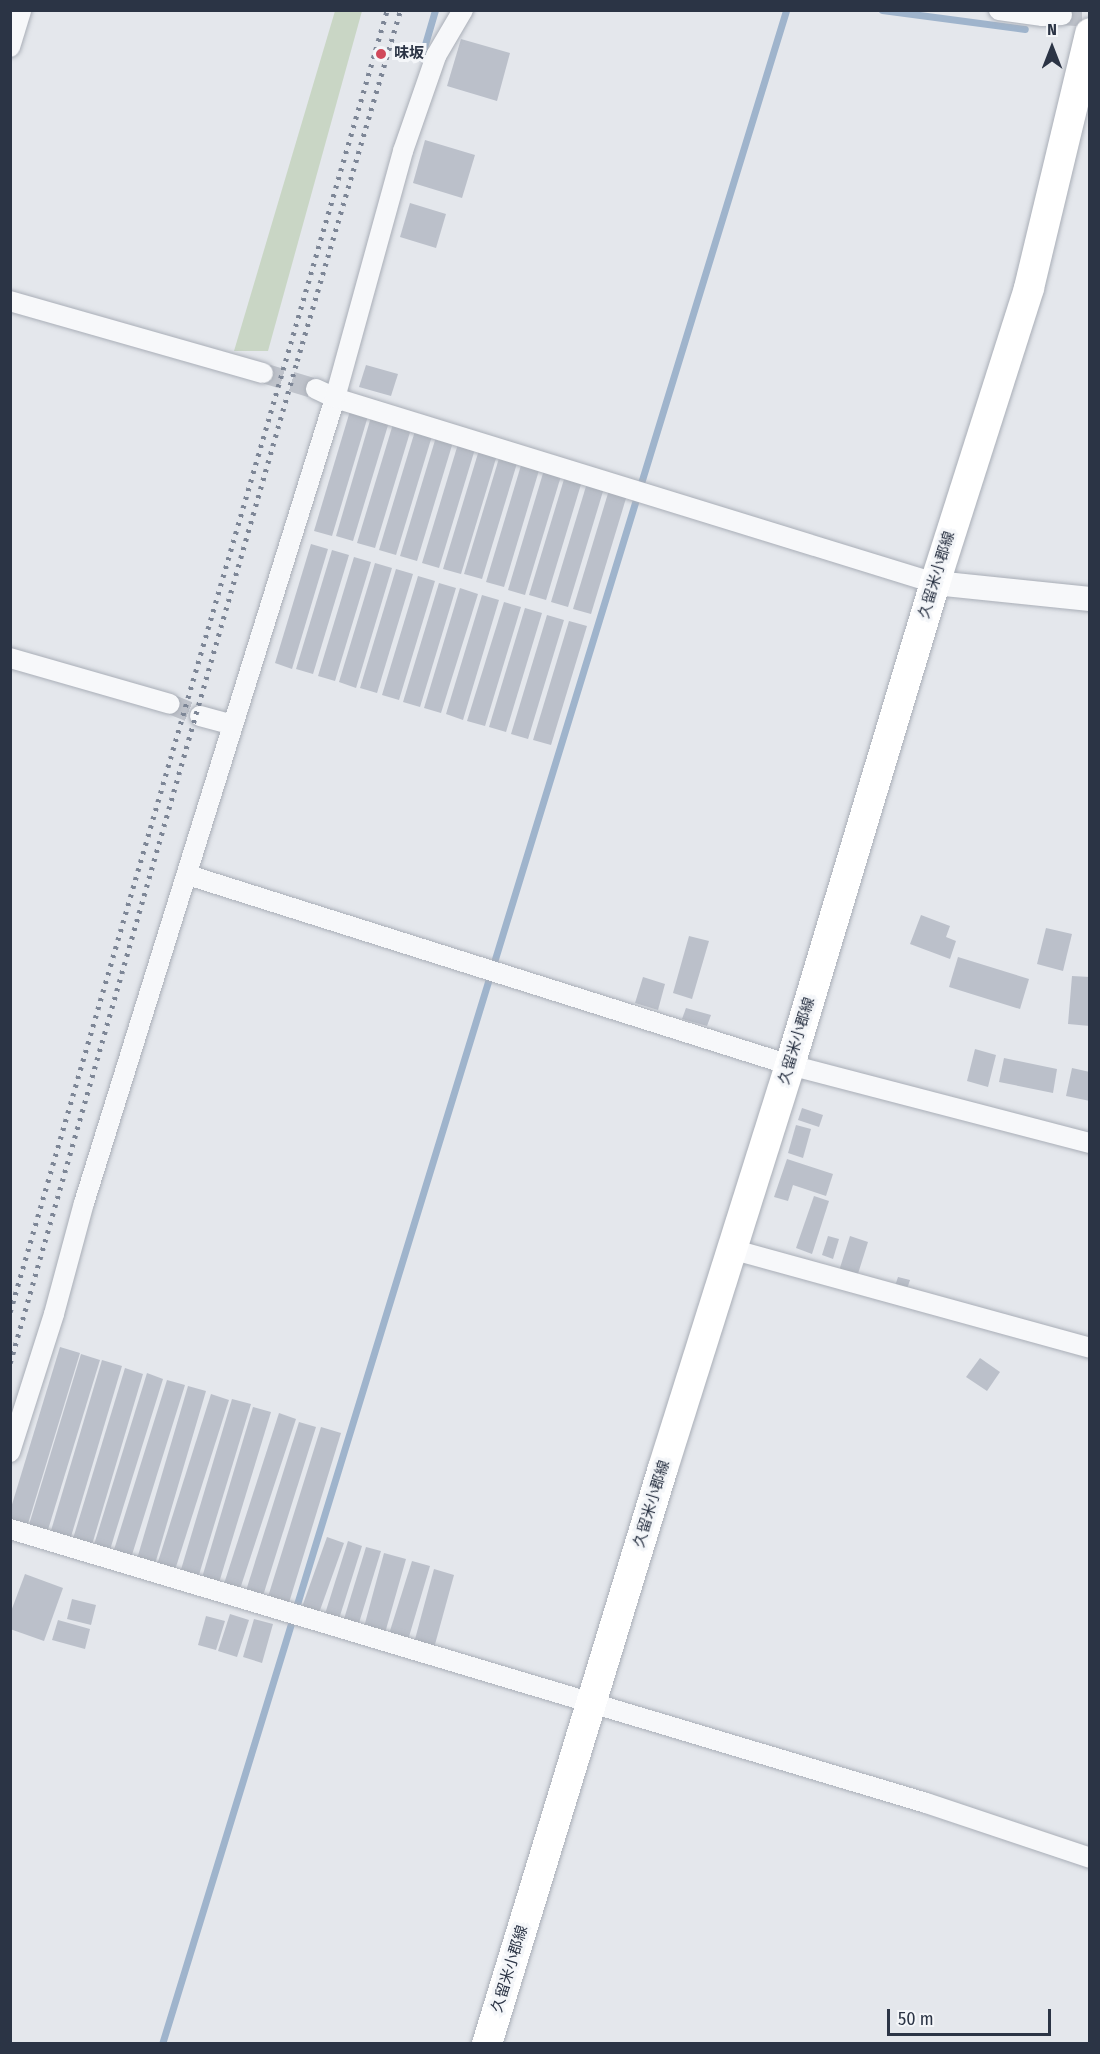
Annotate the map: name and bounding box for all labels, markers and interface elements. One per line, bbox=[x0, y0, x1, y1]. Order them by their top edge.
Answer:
north arrow bbox=[1022, 18, 1082, 78]
text: N bbox=[1047, 20, 1057, 39]
marker: 味坂 bbox=[372, 45, 390, 63]
place label: 味坂 bbox=[394, 45, 424, 63]
street label: 久留米小郡線 bbox=[915, 529, 959, 621]
street label: 久留米小郡線 bbox=[775, 995, 819, 1087]
street label: 久留米小郡線 bbox=[630, 1458, 674, 1550]
street label: 久留米小郡線 bbox=[488, 1923, 532, 2015]
scale bar bbox=[890, 1997, 1054, 2035]
text: 50 m bbox=[898, 2008, 934, 2030]

